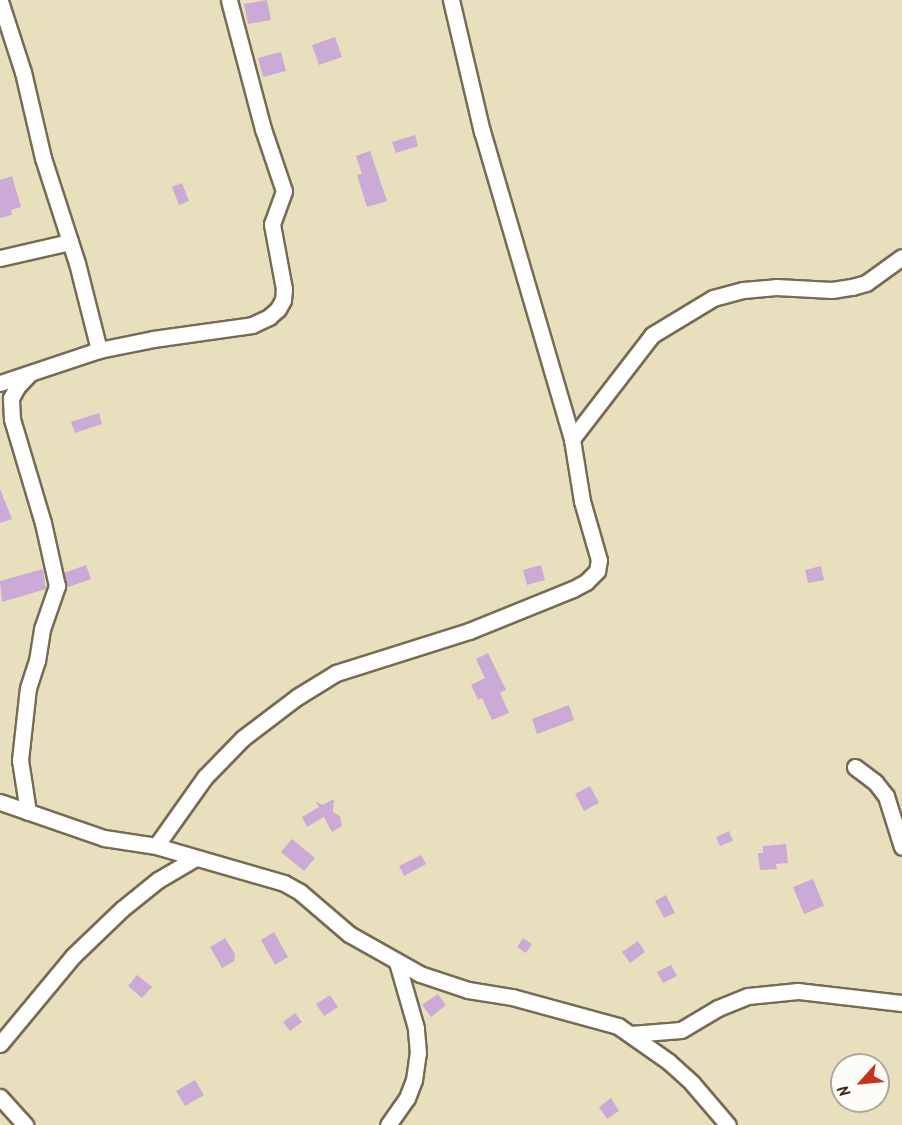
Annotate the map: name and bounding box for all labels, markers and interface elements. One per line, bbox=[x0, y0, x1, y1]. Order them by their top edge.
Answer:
north arrow bbox=[830, 1053, 890, 1113]
text: N bbox=[832, 1080, 859, 1101]

